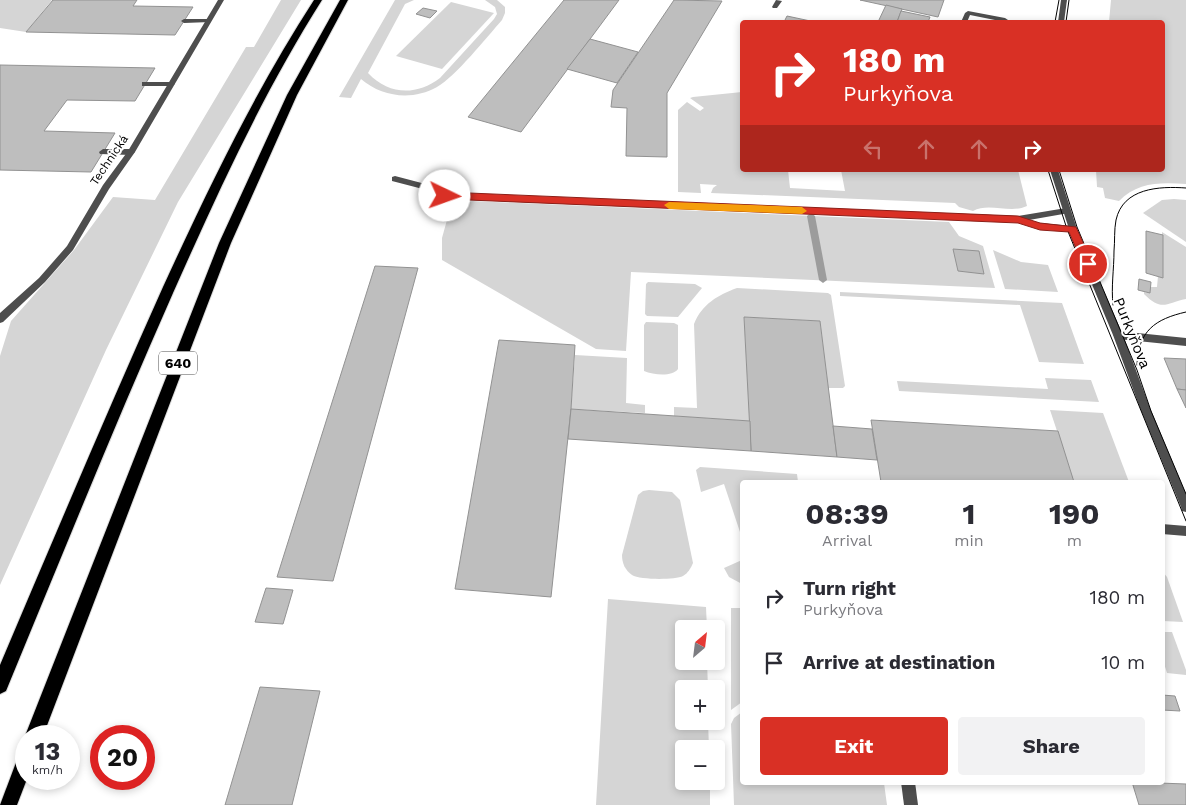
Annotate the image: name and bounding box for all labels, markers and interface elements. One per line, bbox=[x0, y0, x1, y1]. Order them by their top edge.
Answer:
text: 180 m bbox=[843, 39, 946, 81]
icon: right bbox=[760, 40, 825, 105]
text: Purkyňova bbox=[843, 81, 953, 106]
street label: Technická bbox=[87, 132, 131, 188]
icon: left bbox=[859, 135, 887, 163]
icon: ahead bbox=[912, 135, 940, 163]
icon: ahead bbox=[965, 135, 993, 163]
icon: right bbox=[1018, 135, 1046, 163]
position arrow bbox=[418, 169, 470, 221]
pin bbox=[1067, 243, 1109, 285]
icon: arrive bbox=[1074, 250, 1102, 278]
street label: Purkyňova bbox=[1110, 295, 1155, 372]
road number: 640 bbox=[159, 352, 197, 374]
text: 08:39 bbox=[805, 496, 889, 531]
text: 1 bbox=[962, 496, 975, 531]
text: 190 bbox=[1049, 496, 1100, 531]
text: Arrival bbox=[822, 531, 872, 550]
text: min bbox=[954, 531, 984, 550]
text: m bbox=[1067, 531, 1082, 550]
text: Turn right bbox=[803, 577, 896, 600]
icon: right bbox=[760, 584, 788, 612]
text: 180 m bbox=[1089, 586, 1145, 609]
text: Purkyňova bbox=[803, 600, 883, 619]
north arrow bbox=[675, 620, 725, 670]
map controls bbox=[675, 620, 725, 790]
icon: arrive bbox=[760, 649, 788, 677]
text: Arrive at destination bbox=[803, 651, 995, 674]
text: 10 m bbox=[1101, 651, 1145, 674]
button: + bbox=[675, 680, 725, 730]
button: Exit bbox=[760, 717, 948, 775]
button: Share bbox=[958, 717, 1145, 775]
speed limit sign: 20 bbox=[90, 725, 155, 790]
text: 13 bbox=[35, 737, 60, 766]
button: − bbox=[675, 740, 725, 790]
text: km/h bbox=[32, 763, 63, 777]

